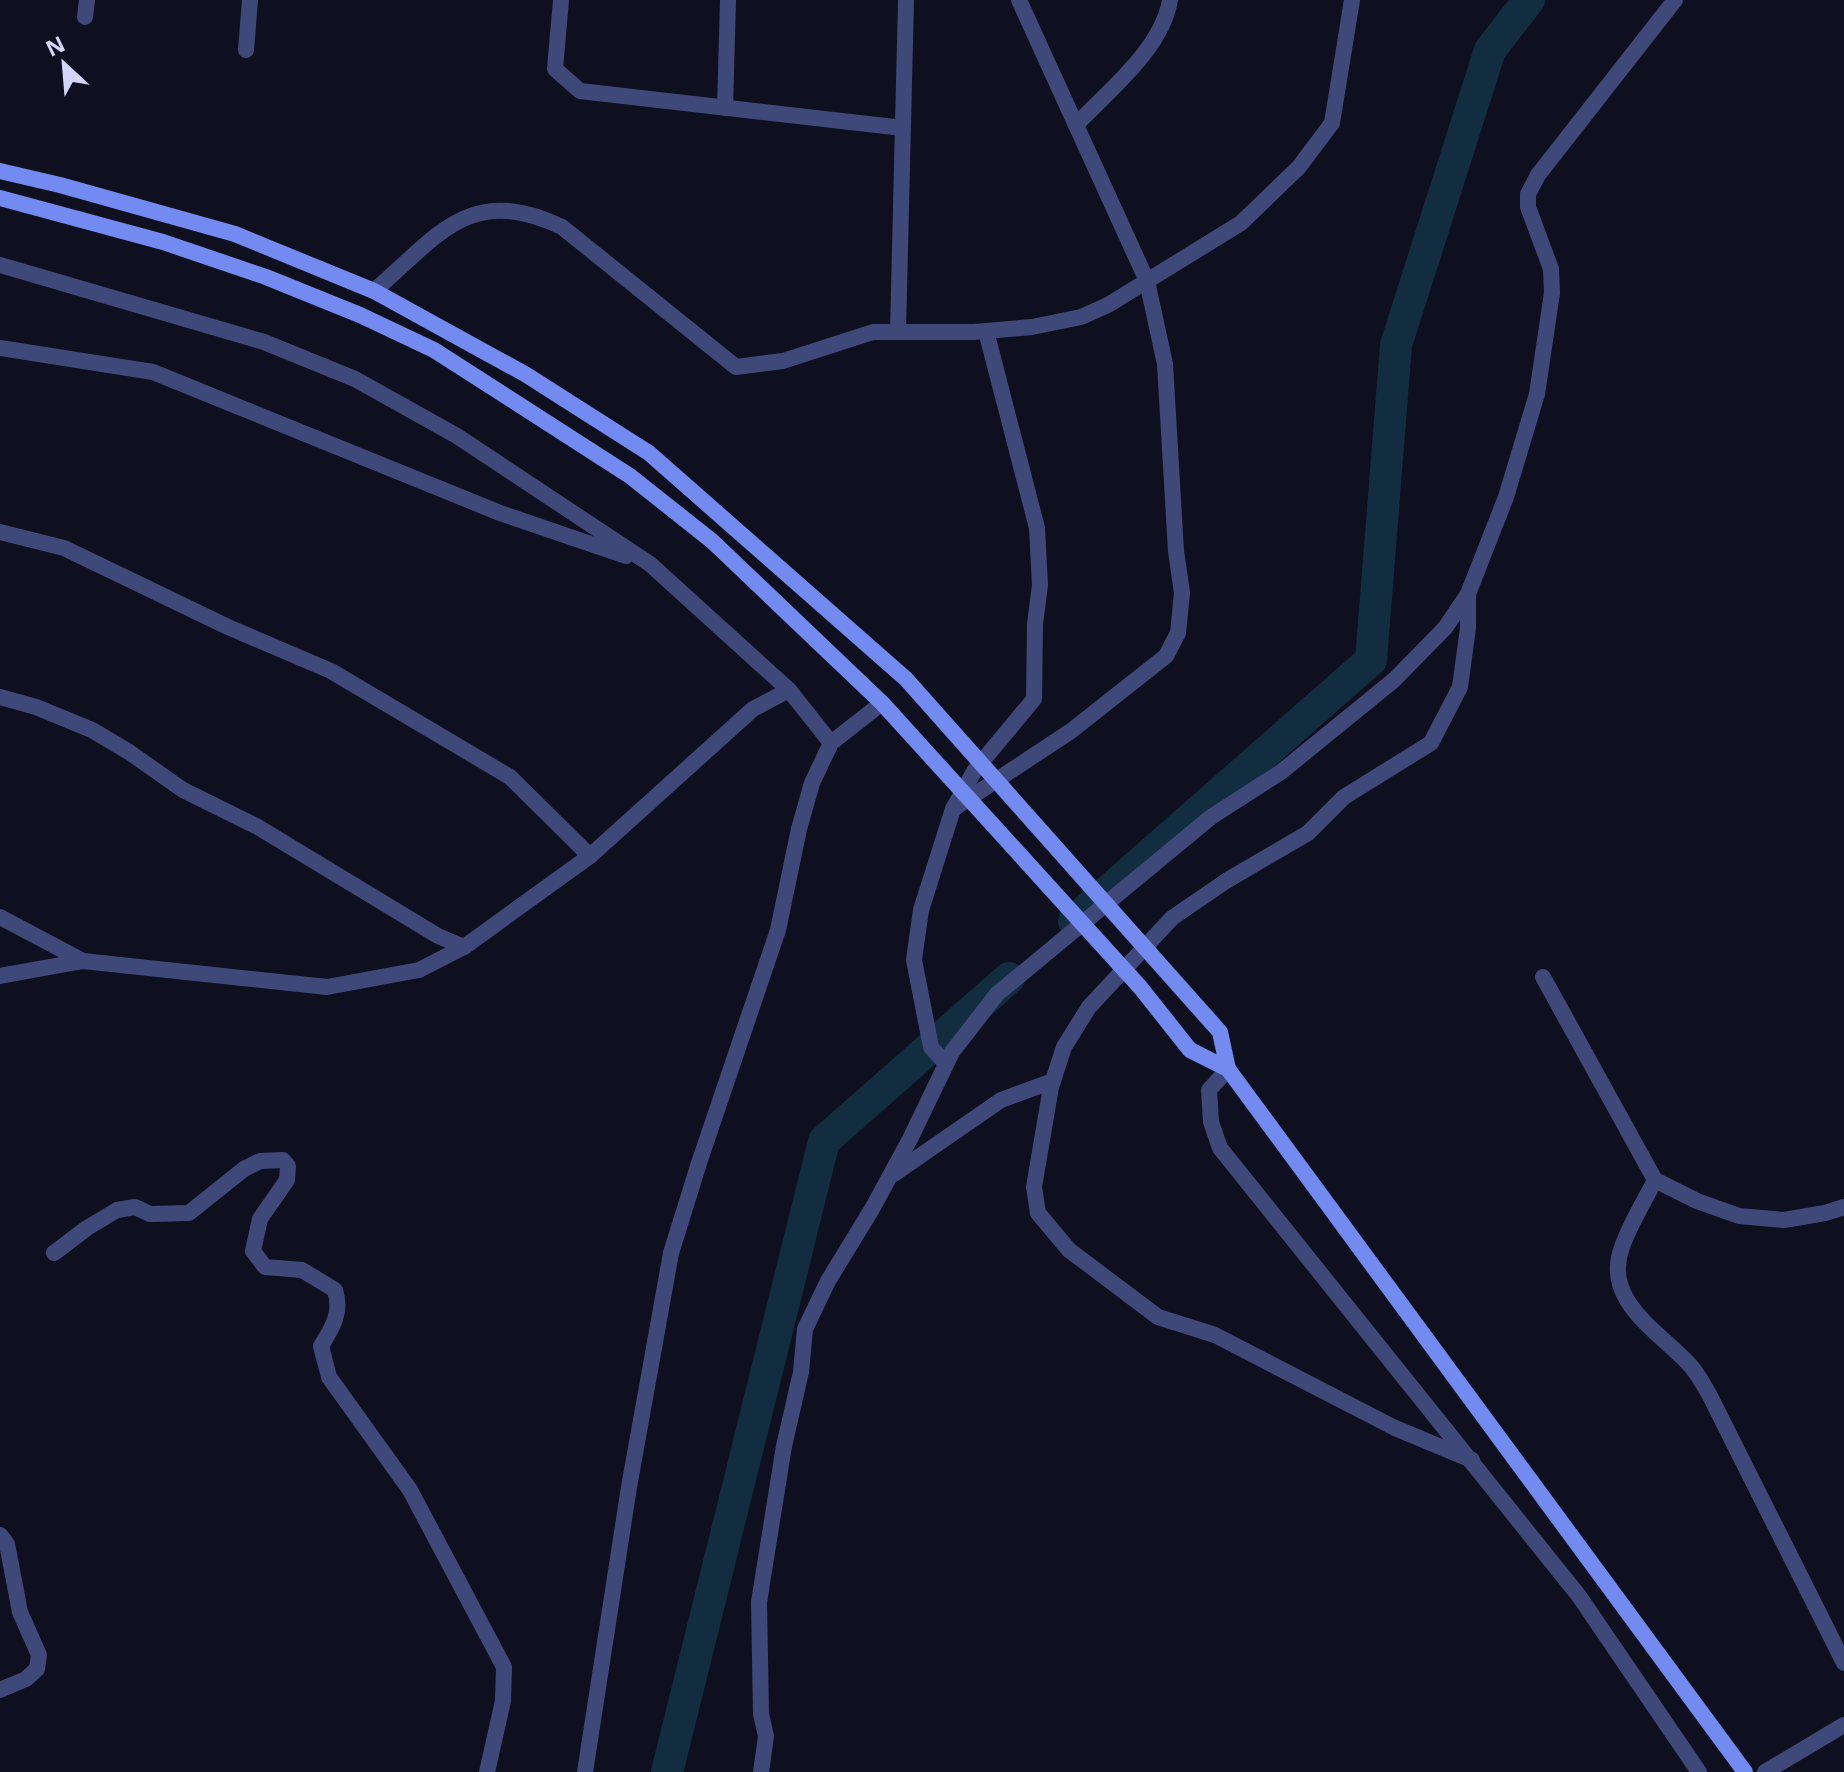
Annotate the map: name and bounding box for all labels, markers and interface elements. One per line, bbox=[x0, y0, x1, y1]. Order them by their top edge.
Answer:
north arrow bbox=[24, 24, 104, 104]
text: N bbox=[40, 28, 69, 63]

